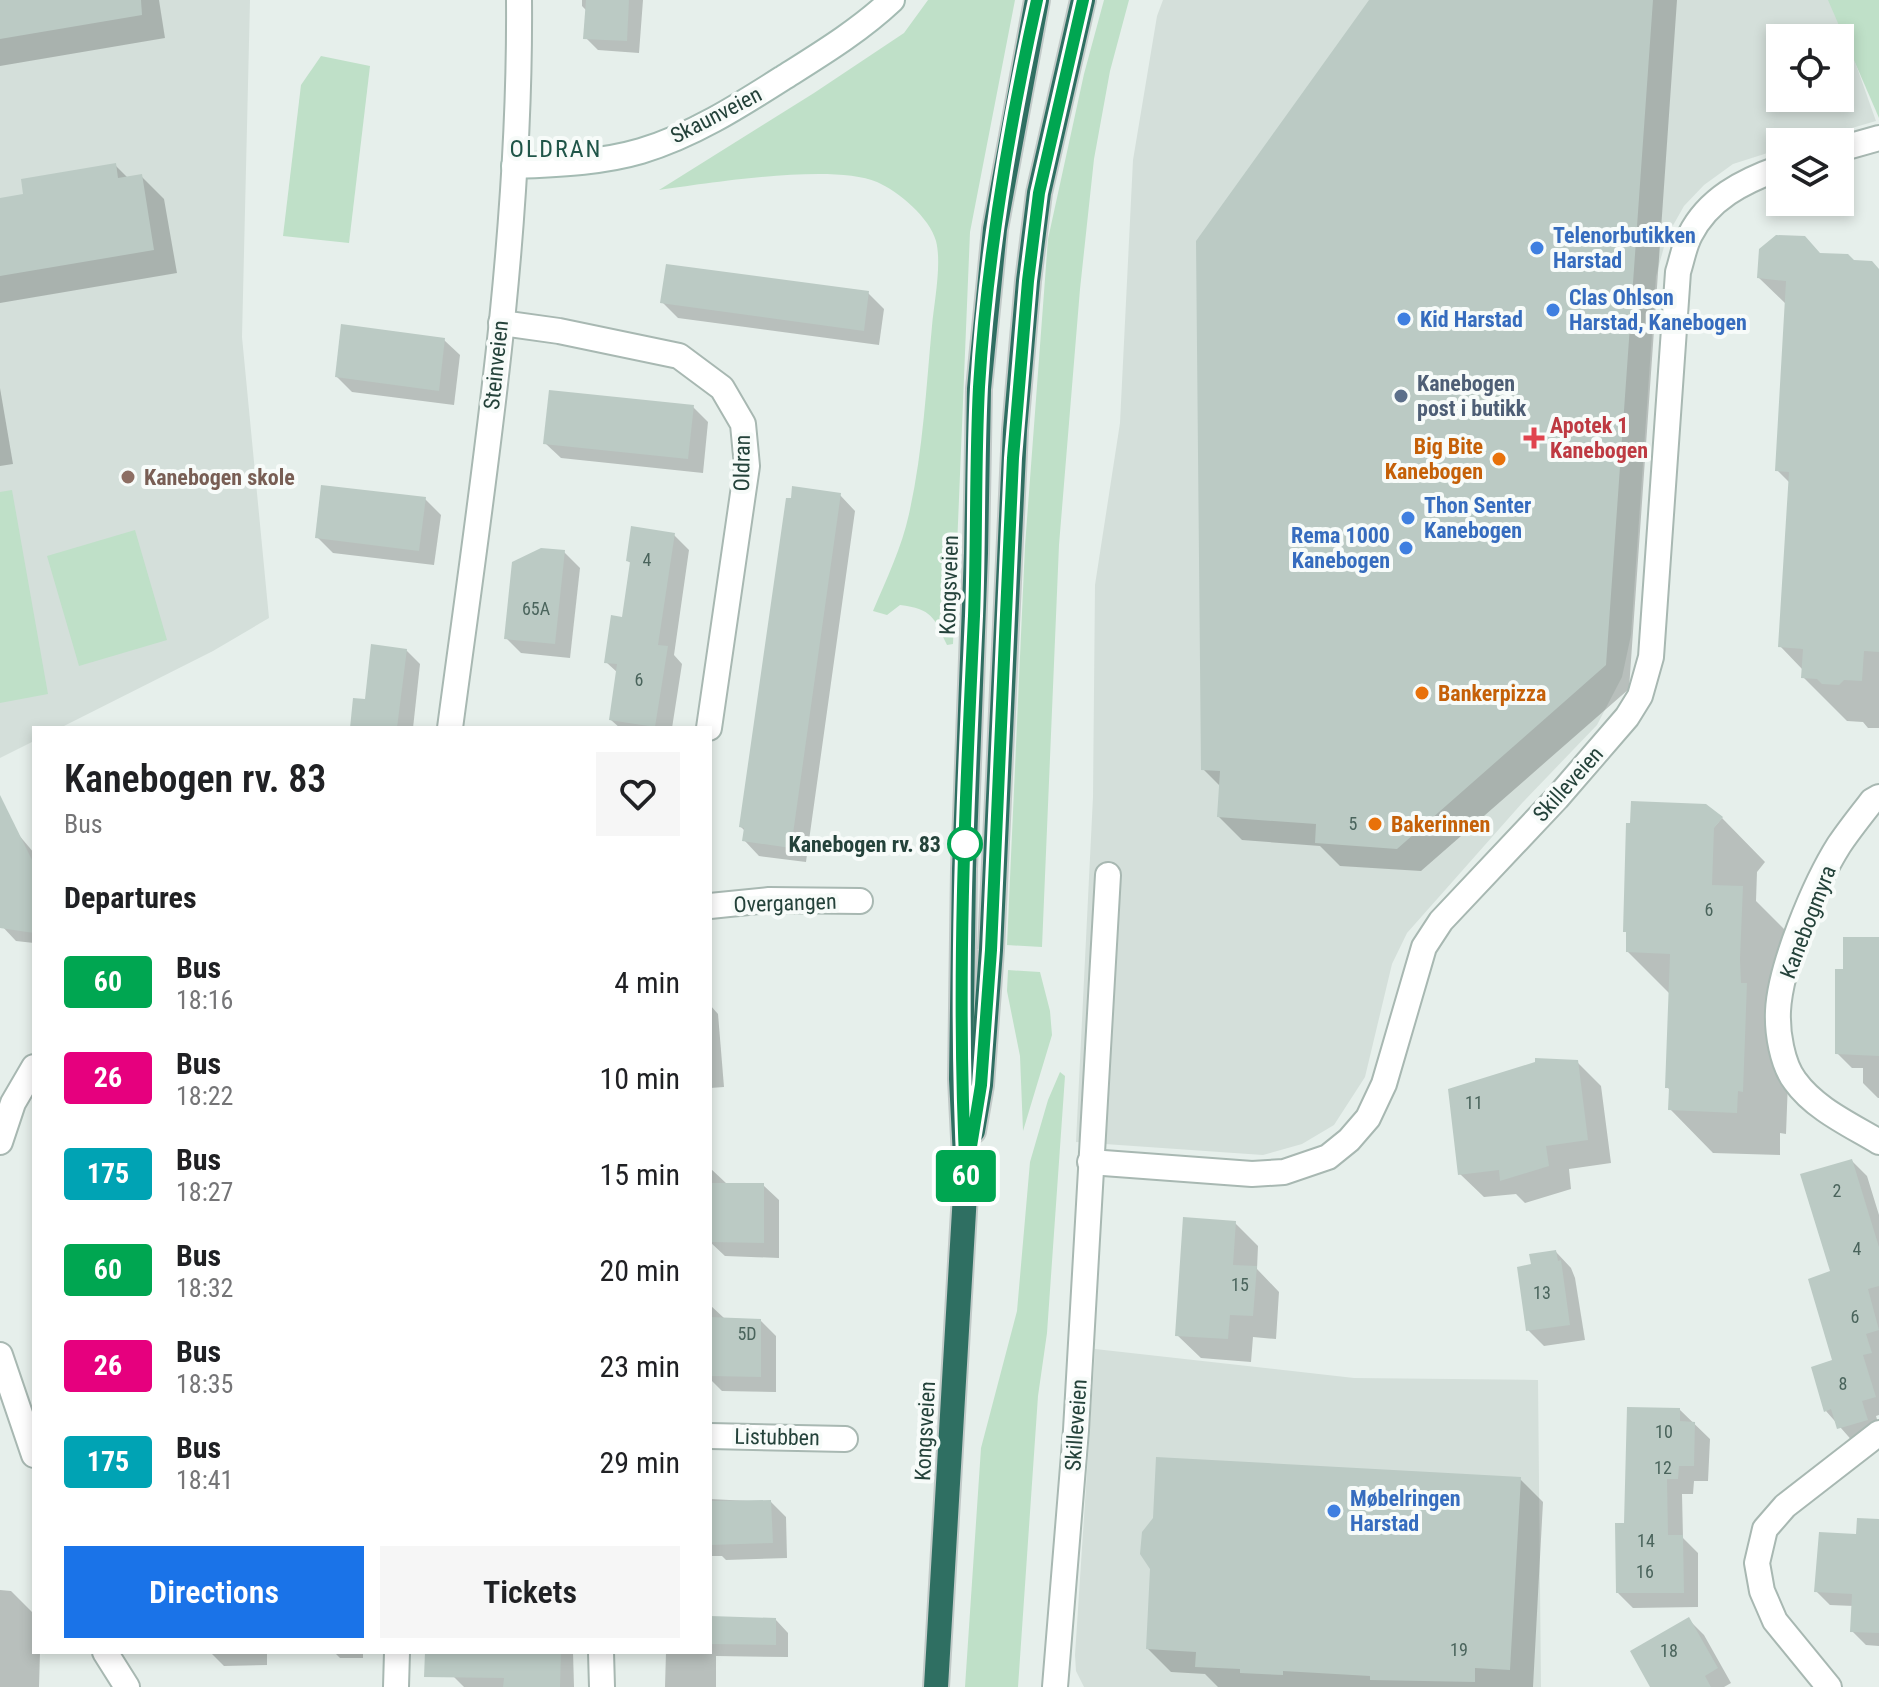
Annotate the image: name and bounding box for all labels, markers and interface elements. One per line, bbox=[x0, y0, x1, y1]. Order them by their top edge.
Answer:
map controls bbox=[1766, 24, 1854, 216]
button: locate bbox=[1766, 24, 1854, 112]
street label: Skaunveien bbox=[666, 81, 766, 149]
button: layers bbox=[1766, 128, 1854, 216]
district label: OLDRAN bbox=[510, 135, 603, 163]
place label: Telenorbutikken Harstad bbox=[1553, 223, 1696, 273]
marker: Telenorbutikken Harstad bbox=[1528, 239, 1546, 257]
place label: Clas Ohlson Harstad, Kanebogen bbox=[1569, 285, 1747, 335]
marker: Clas Ohlson Harstad, Kanebogen bbox=[1544, 301, 1562, 319]
place label: Kid Harstad bbox=[1420, 307, 1523, 332]
marker: Kid Harstad bbox=[1395, 310, 1413, 328]
street label: Steinveien bbox=[479, 319, 513, 411]
place label: Kanebogen post i butikk bbox=[1417, 371, 1527, 421]
marker: Kanebogen post i butikk bbox=[1392, 387, 1410, 405]
place label: Apotek 1 Kanebogen bbox=[1550, 413, 1648, 463]
marker: Apotek 1 Kanebogen bbox=[1525, 429, 1543, 447]
street label: Oldran bbox=[729, 434, 755, 492]
place label: Big Bite Kanebogen bbox=[1385, 434, 1483, 484]
marker: Big Bite Kanebogen bbox=[1490, 450, 1508, 468]
place label: Kanebogen skole bbox=[144, 465, 295, 490]
marker: Kanebogen skole bbox=[119, 468, 137, 486]
place label: Thon Senter Kanebogen bbox=[1424, 493, 1531, 543]
marker: Thon Senter Kanebogen bbox=[1399, 509, 1417, 527]
place label: Rema 1000 Kanebogen bbox=[1291, 523, 1390, 573]
street label: Kongsveien bbox=[935, 535, 963, 635]
marker: Rema 1000 Kanebogen bbox=[1397, 539, 1415, 557]
house number: 4 bbox=[643, 549, 652, 570]
house number: 65A bbox=[522, 598, 551, 619]
house number: 6 bbox=[635, 669, 643, 690]
place label: Bankerpizza bbox=[1438, 681, 1546, 706]
marker: Bankerpizza bbox=[1413, 684, 1431, 702]
street label: Skilleveien bbox=[1528, 741, 1608, 827]
button: heart bbox=[596, 752, 680, 836]
text: Kanebogen rv. 83 bbox=[64, 757, 326, 801]
text: Bus bbox=[64, 809, 103, 839]
place label: Bakerinnen bbox=[1391, 812, 1490, 837]
house number: 5 bbox=[1349, 813, 1358, 834]
marker: Bakerinnen bbox=[1366, 815, 1384, 833]
marker: Kanebogen rv. 83 bbox=[948, 827, 982, 861]
place label: Kanebogen rv. 83 bbox=[788, 832, 941, 857]
street label: Kanebogmyra bbox=[1775, 862, 1841, 982]
text: Departures bbox=[64, 880, 197, 915]
street label: Overgangen bbox=[733, 889, 837, 917]
house number: 6 bbox=[1705, 899, 1713, 920]
text: Bus bbox=[176, 950, 221, 985]
text: 60 bbox=[94, 965, 122, 998]
text: 4 min bbox=[614, 965, 680, 1000]
text: 18:16 bbox=[176, 985, 233, 1015]
text: Bus bbox=[176, 1046, 221, 1081]
text: 26 bbox=[94, 1061, 122, 1094]
text: 10 min bbox=[599, 1061, 680, 1096]
text: 18:22 bbox=[176, 1081, 233, 1111]
house number: 11 bbox=[1465, 1092, 1483, 1113]
text: Bus bbox=[176, 1142, 221, 1177]
line badge: 60 bbox=[930, 1150, 1002, 1202]
text: 175 bbox=[87, 1157, 129, 1190]
text: 15 min bbox=[599, 1157, 680, 1192]
text: 60 bbox=[952, 1159, 980, 1192]
text: 18:27 bbox=[176, 1177, 233, 1207]
house number: 2 bbox=[1833, 1180, 1842, 1201]
text: Bus bbox=[176, 1238, 221, 1273]
house number: 4 bbox=[1853, 1238, 1862, 1259]
text: 60 bbox=[94, 1253, 122, 1286]
text: 20 min bbox=[599, 1253, 680, 1288]
text: 18:32 bbox=[176, 1273, 233, 1303]
house number: 15 bbox=[1231, 1274, 1249, 1295]
house number: 13 bbox=[1533, 1282, 1551, 1303]
house number: 6 bbox=[1851, 1306, 1859, 1327]
house number: 5D bbox=[737, 1323, 757, 1344]
text: Bus bbox=[176, 1334, 221, 1369]
text: 26 bbox=[94, 1349, 122, 1382]
text: 23 min bbox=[599, 1349, 680, 1384]
text: 18:35 bbox=[176, 1369, 233, 1399]
house number: 8 bbox=[1839, 1373, 1847, 1394]
street label: Skilleveien bbox=[1060, 1378, 1092, 1472]
street label: Kongsveien bbox=[910, 1380, 940, 1482]
house number: 10 bbox=[1655, 1421, 1673, 1442]
street label: Listubben bbox=[734, 1424, 820, 1450]
text: Bus bbox=[176, 1430, 221, 1465]
text: 175 bbox=[87, 1445, 129, 1478]
text: 29 min bbox=[599, 1445, 680, 1480]
house number: 12 bbox=[1654, 1457, 1672, 1478]
text: 18:41 bbox=[176, 1465, 233, 1495]
place label: Møbelringen Harstad bbox=[1350, 1486, 1461, 1536]
marker: Møbelringen Harstad bbox=[1325, 1502, 1343, 1520]
house number: 14 bbox=[1637, 1530, 1655, 1551]
button: Directions bbox=[64, 1546, 364, 1638]
button: Tickets bbox=[380, 1546, 680, 1638]
house number: 16 bbox=[1636, 1561, 1654, 1582]
house number: 19 bbox=[1450, 1639, 1468, 1660]
house number: 18 bbox=[1660, 1640, 1678, 1661]

